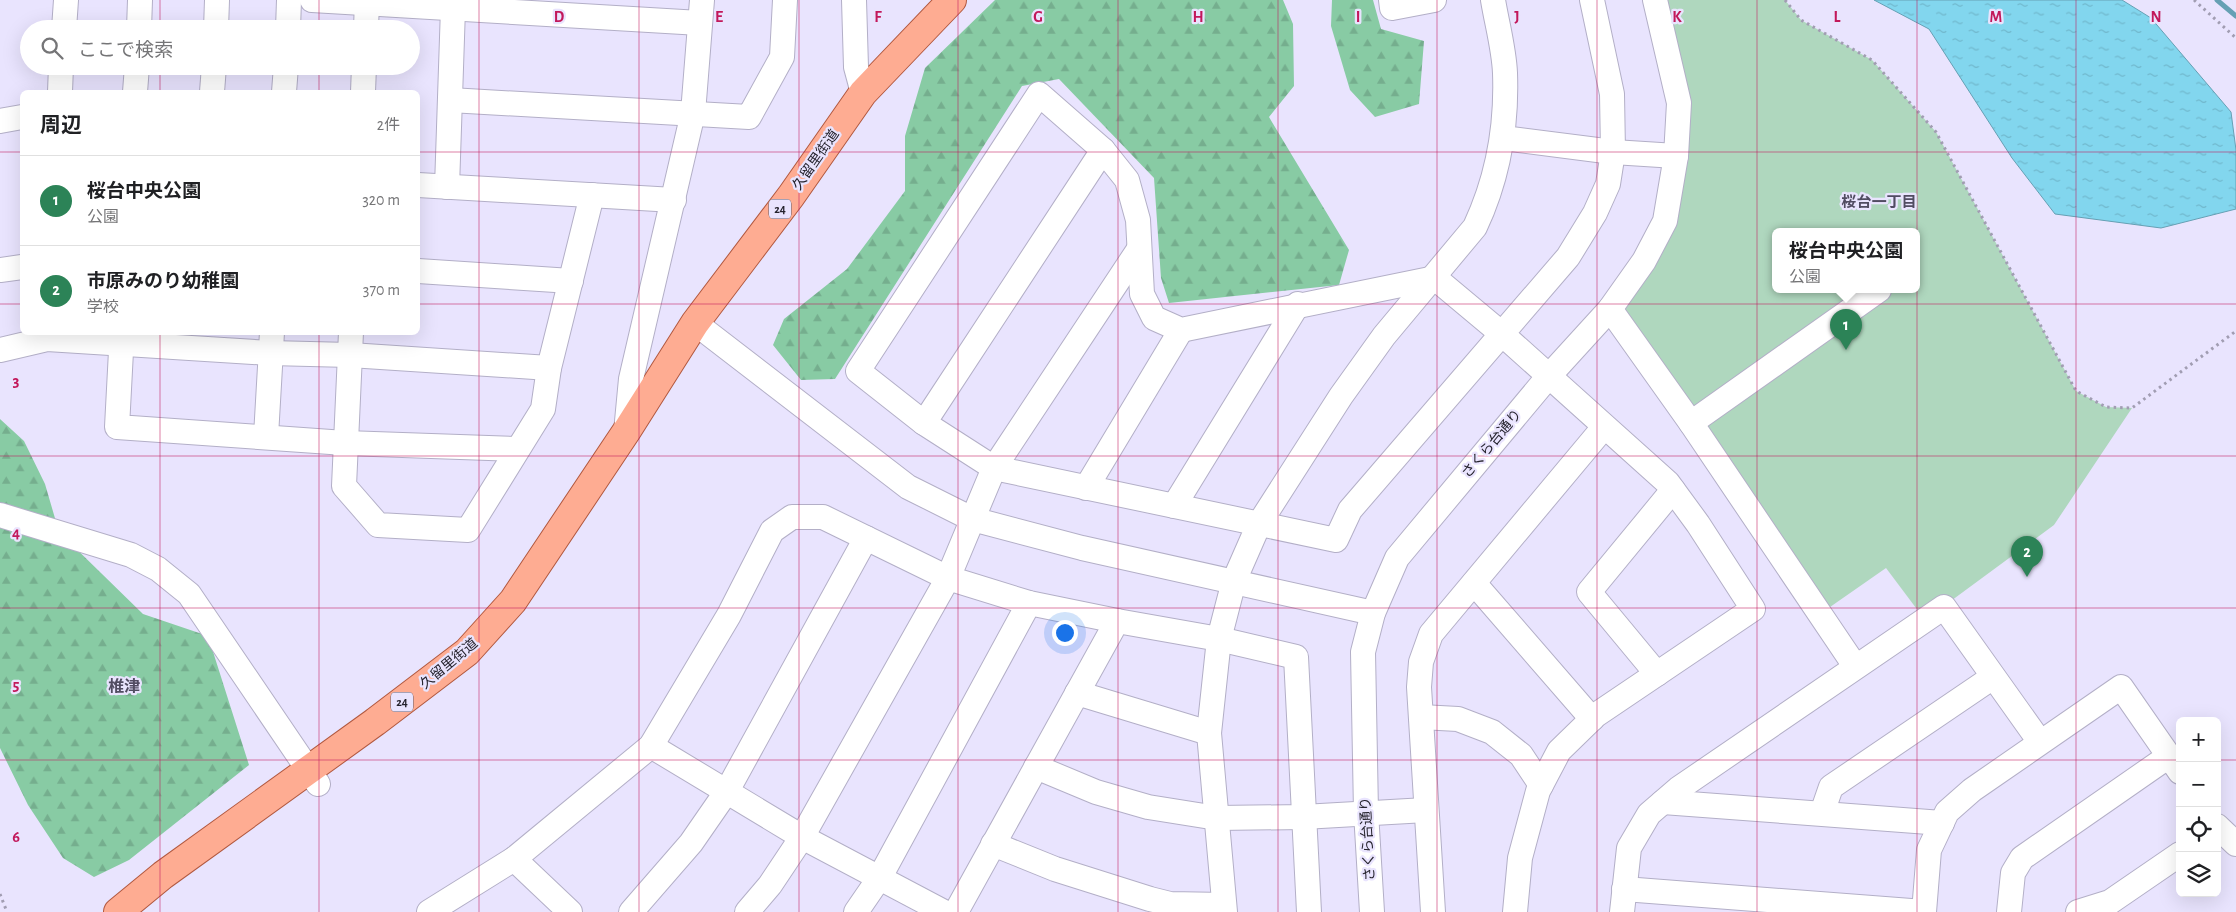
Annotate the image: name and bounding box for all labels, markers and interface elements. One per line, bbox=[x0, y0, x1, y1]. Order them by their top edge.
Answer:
text: D bbox=[554, 9, 565, 25]
text: E bbox=[715, 9, 723, 25]
text: F bbox=[874, 9, 882, 25]
text: G bbox=[1033, 9, 1043, 25]
text: H bbox=[1192, 9, 1204, 25]
text: I bbox=[1356, 9, 1360, 25]
text: J bbox=[1514, 9, 1520, 25]
text: K bbox=[1672, 9, 1682, 25]
text: L bbox=[1834, 9, 1841, 25]
text: M bbox=[1990, 9, 2002, 25]
text: N bbox=[2150, 9, 2162, 25]
search box bbox=[20, 20, 420, 75]
icon: search bbox=[38, 34, 66, 62]
text: ここで検索 bbox=[78, 41, 173, 60]
text: 周辺 bbox=[40, 115, 82, 136]
text: 2件 bbox=[377, 117, 400, 133]
street label: 久留里街道 bbox=[789, 127, 842, 193]
text: 桜台中央公園 bbox=[87, 182, 201, 201]
text: 1 bbox=[53, 192, 59, 208]
text: 320 m bbox=[362, 192, 400, 208]
district label: 桜台一丁目 bbox=[1841, 194, 1917, 210]
road number: 24 bbox=[769, 200, 791, 218]
text: 公園 bbox=[87, 209, 119, 225]
popup bbox=[1772, 228, 1920, 293]
text: 桜台中央公園 bbox=[1789, 242, 1903, 261]
text: 公園 bbox=[1789, 269, 1821, 285]
text: 市原みのり幼稚園 bbox=[87, 272, 239, 291]
text: 2 bbox=[52, 282, 60, 298]
text: 370 m bbox=[363, 282, 400, 298]
text: 学校 bbox=[87, 299, 119, 315]
pin: 1 bbox=[1830, 309, 1862, 350]
text: 3 bbox=[13, 373, 20, 389]
street label: さくら台通り bbox=[1458, 406, 1524, 481]
text: 4 bbox=[12, 525, 20, 541]
pin: 2 bbox=[2011, 536, 2043, 577]
your location bbox=[1052, 620, 1078, 646]
street label: 久留里街道 bbox=[417, 635, 480, 692]
text: 5 bbox=[13, 677, 20, 693]
district label: 椎津 bbox=[108, 678, 140, 695]
road number: 24 bbox=[391, 692, 413, 712]
map controls bbox=[2176, 717, 2221, 897]
button: + bbox=[2176, 717, 2221, 762]
button: − bbox=[2176, 762, 2221, 807]
street label: さくら台通り bbox=[1357, 797, 1377, 881]
button: locate bbox=[2176, 807, 2221, 852]
text: 6 bbox=[12, 829, 20, 845]
button: layers bbox=[2176, 852, 2221, 897]

